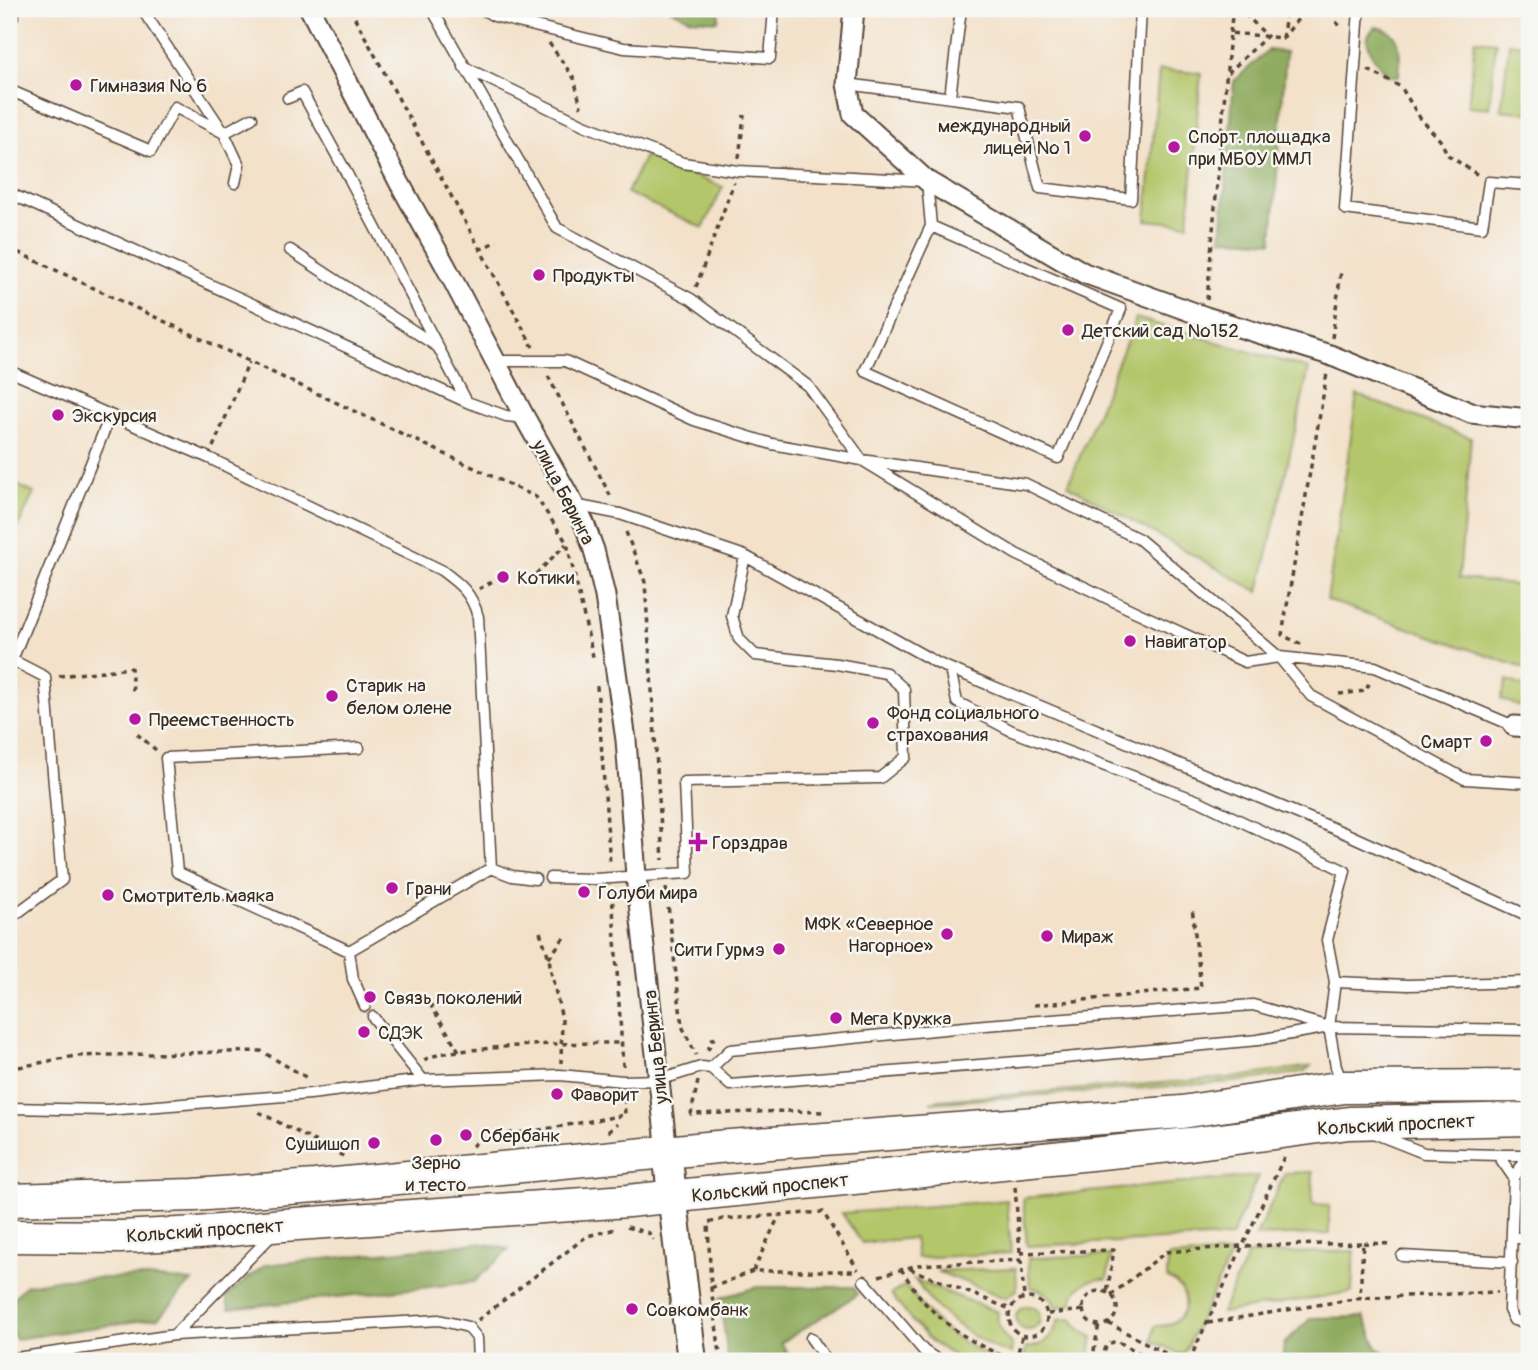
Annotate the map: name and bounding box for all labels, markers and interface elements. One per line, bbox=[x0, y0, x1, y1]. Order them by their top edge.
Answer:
place label: Гимназия № 6 bbox=[90, 74, 207, 98]
marker: Гимназия № 6 bbox=[68, 77, 84, 93]
place label: международный лицей № 1 bbox=[938, 114, 1071, 160]
place label: Спорт. площадка при МБОУ ММЛ bbox=[1188, 125, 1331, 171]
marker: международный лицей № 1 bbox=[1077, 128, 1093, 144]
marker: Спорт. площадка при МБОУ ММЛ bbox=[1166, 139, 1182, 155]
place label: Продукты bbox=[553, 264, 635, 288]
marker: Продукты bbox=[531, 267, 547, 283]
place label: Детский сад №152 bbox=[1081, 319, 1239, 343]
marker: Детский сад №152 bbox=[1060, 322, 1076, 338]
place label: Экскурсия bbox=[72, 404, 157, 428]
marker: Экскурсия bbox=[50, 407, 66, 423]
street label: улица Беринга bbox=[526, 435, 600, 549]
place label: Котики bbox=[517, 566, 575, 590]
marker: Котики bbox=[495, 569, 511, 585]
place label: Навигатор bbox=[1144, 630, 1227, 654]
marker: Навигатор bbox=[1122, 633, 1138, 649]
place label: Старик на белом олене bbox=[346, 674, 452, 720]
marker: Старик на белом олене bbox=[324, 688, 340, 704]
place label: Фонд социального страхования bbox=[887, 701, 1039, 747]
place label: Преемственность bbox=[149, 708, 295, 732]
marker: Преемственность bbox=[127, 711, 143, 727]
marker: Фонд социального страхования bbox=[865, 715, 881, 731]
place label: Смарт bbox=[1420, 730, 1472, 754]
marker: Смарт bbox=[1478, 733, 1494, 749]
place label: Горздрав bbox=[712, 831, 788, 855]
marker: Горздрав bbox=[690, 834, 706, 850]
place label: Грани bbox=[406, 877, 451, 901]
marker: Грани bbox=[384, 880, 400, 896]
place label: Голуби мира bbox=[598, 881, 698, 905]
place label: Смотритель маяка bbox=[122, 884, 274, 908]
marker: Голуби мира bbox=[576, 884, 592, 900]
marker: Смотритель маяка bbox=[100, 887, 116, 903]
place label: МФК «Северное Нагорное» bbox=[804, 912, 934, 958]
place label: Мираж bbox=[1061, 925, 1114, 949]
marker: МФК «Северное Нагорное» bbox=[939, 926, 955, 942]
marker: Мираж bbox=[1039, 928, 1055, 944]
place label: Сити Гурмэ bbox=[674, 938, 765, 962]
marker: Сити Гурмэ bbox=[771, 941, 787, 957]
place label: Связь поколений bbox=[384, 986, 522, 1010]
marker: Связь поколений bbox=[362, 989, 378, 1005]
street label: улица Беринга bbox=[638, 989, 674, 1106]
place label: Мега Кружка bbox=[850, 1007, 951, 1031]
marker: Мега Кружка bbox=[828, 1010, 844, 1026]
place label: СДЭК bbox=[378, 1021, 423, 1045]
marker: СДЭК bbox=[356, 1024, 372, 1040]
place label: Фаворит bbox=[571, 1083, 640, 1107]
marker: Фаворит bbox=[549, 1086, 565, 1102]
street label: Кольский проспект bbox=[1317, 1109, 1476, 1141]
place label: Сбербанк bbox=[480, 1124, 560, 1148]
marker: Сбербанк bbox=[458, 1127, 474, 1143]
place label: Сушишоп bbox=[285, 1132, 360, 1156]
marker: Зерно и тесто bbox=[428, 1132, 444, 1148]
marker: Сушишоп bbox=[366, 1135, 382, 1151]
place label: Зерно и тесто bbox=[406, 1151, 466, 1197]
street label: Кольский проспект bbox=[690, 1168, 850, 1208]
street label: Кольский проспект bbox=[125, 1213, 285, 1248]
place label: Совкомбанк bbox=[646, 1298, 749, 1322]
marker: Совкомбанк bbox=[624, 1301, 640, 1317]

